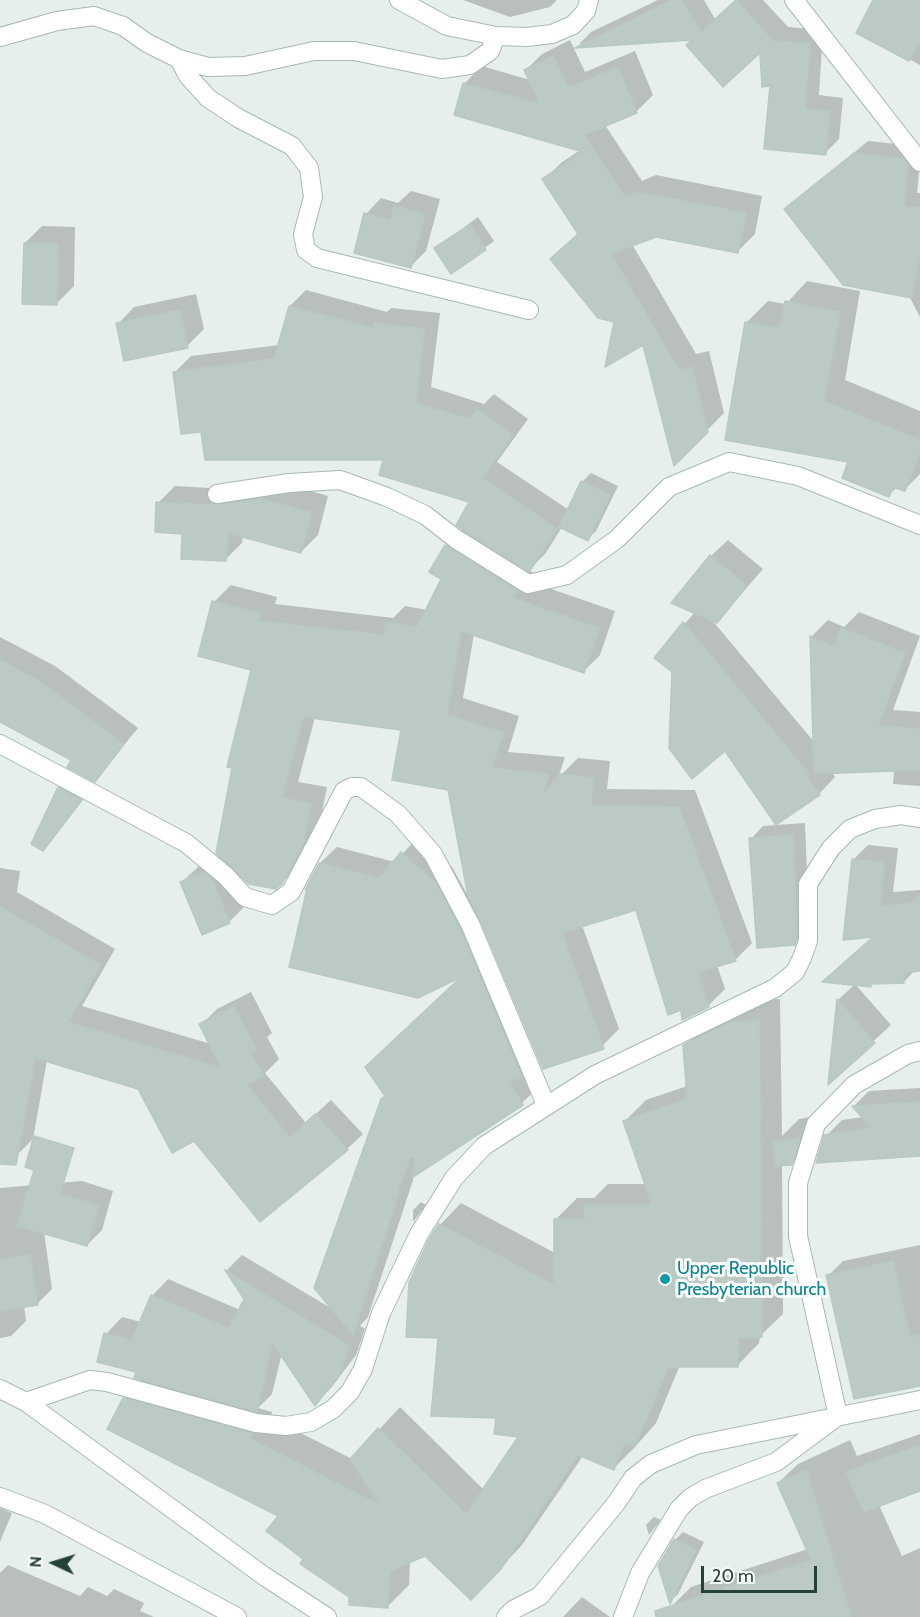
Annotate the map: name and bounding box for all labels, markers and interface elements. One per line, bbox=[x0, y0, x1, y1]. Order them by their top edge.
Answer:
place label: Upper Republic Presbyterian church bbox=[677, 1258, 826, 1300]
marker: Upper Republic Presbyterian church bbox=[658, 1272, 672, 1286]
north arrow bbox=[24, 1533, 84, 1593]
scale bar bbox=[704, 1554, 820, 1592]
text: N bbox=[26, 1555, 45, 1568]
text: 20 m bbox=[712, 1565, 754, 1587]

